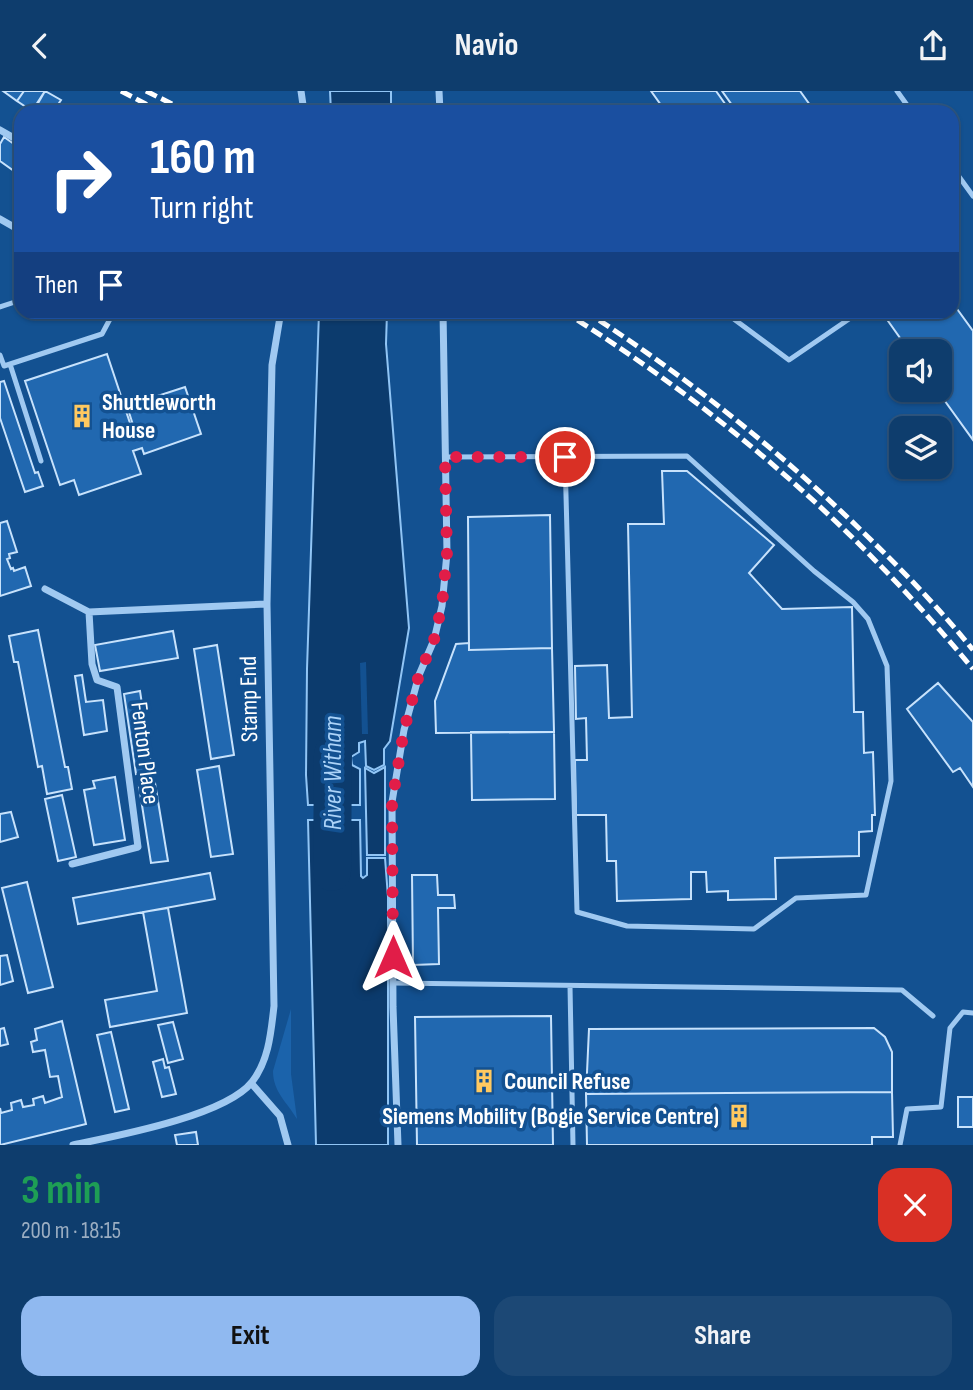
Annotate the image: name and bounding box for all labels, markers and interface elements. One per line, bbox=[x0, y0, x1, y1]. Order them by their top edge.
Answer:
text: Navio bbox=[455, 26, 518, 65]
icon: back bbox=[21, 27, 59, 65]
icon: share bbox=[914, 27, 952, 65]
text: 160 m bbox=[150, 129, 256, 188]
icon: right bbox=[35, 133, 126, 224]
text: Turn right bbox=[150, 189, 254, 228]
icon: arrive bbox=[92, 266, 130, 304]
text: Then bbox=[35, 270, 78, 301]
map controls bbox=[889, 339, 952, 479]
button: sound bbox=[889, 339, 952, 402]
place label: Shuttleworth House bbox=[102, 388, 216, 445]
building icon: Shuttleworth House bbox=[68, 402, 96, 430]
button: layers bbox=[889, 416, 952, 479]
pin bbox=[535, 427, 595, 487]
icon: arrive bbox=[546, 438, 584, 476]
street label: Stamp End bbox=[234, 656, 264, 742]
street label: Fenton Place bbox=[124, 700, 166, 806]
water label: River Witham bbox=[318, 716, 349, 830]
position arrow bbox=[356, 920, 430, 994]
building icon: Council Refuse bbox=[470, 1067, 498, 1095]
place label: Council Refuse bbox=[504, 1067, 631, 1096]
place label: Siemens Mobility (Bogie Service Centre) bbox=[382, 1102, 719, 1131]
building icon: Siemens Mobility (Bogie Service Centre) bbox=[725, 1102, 753, 1130]
text: 3 min bbox=[21, 1165, 101, 1216]
button: close bbox=[878, 1168, 952, 1242]
text: 200 m · 18:15 bbox=[21, 1217, 121, 1245]
button: Exit bbox=[21, 1296, 480, 1376]
button: Share bbox=[494, 1296, 952, 1376]

